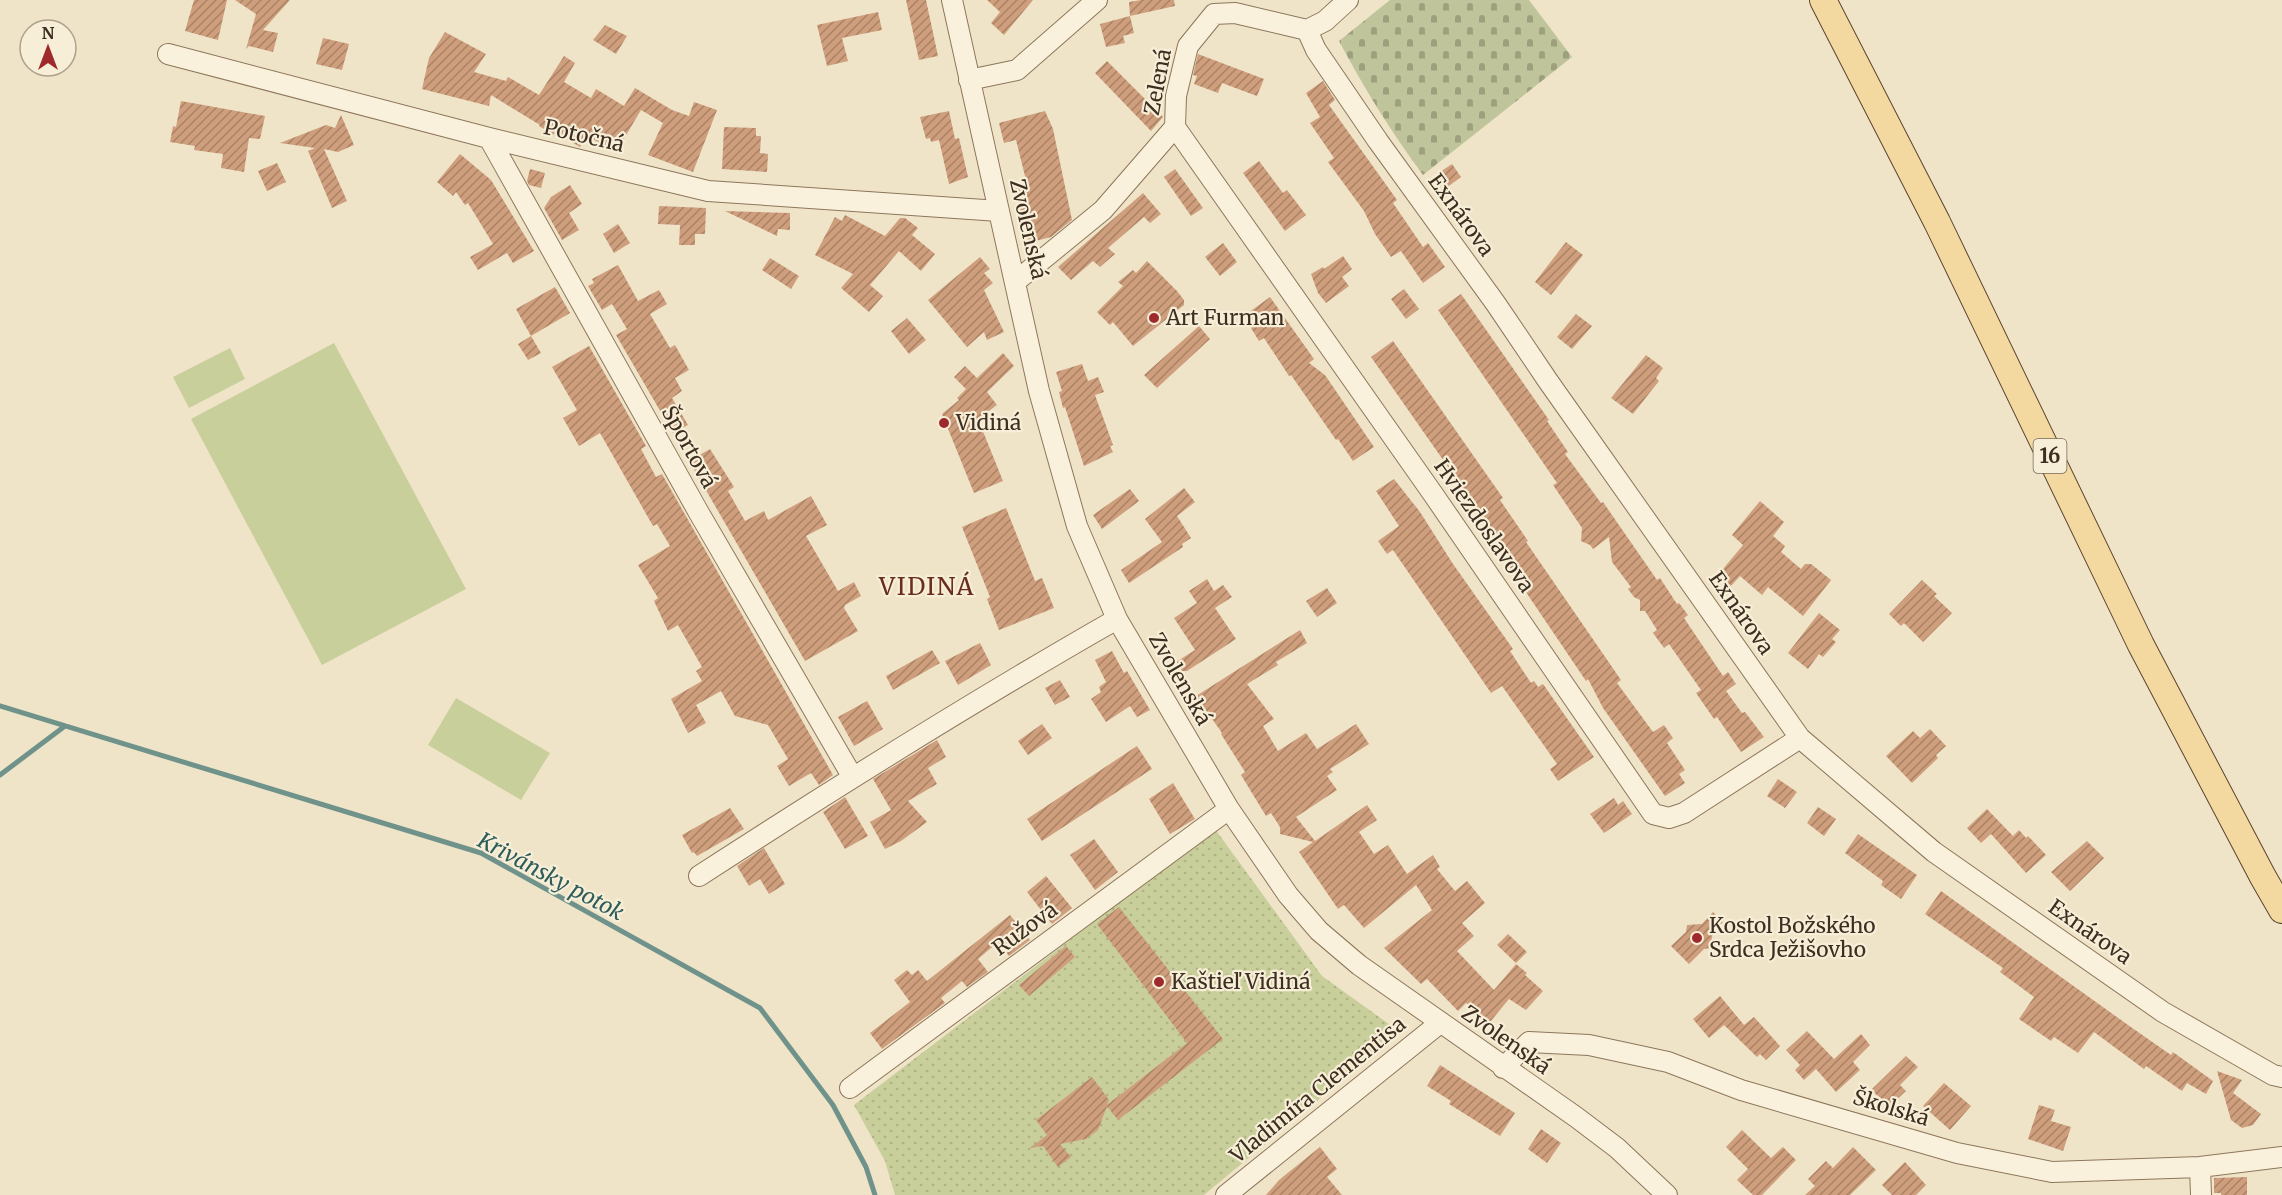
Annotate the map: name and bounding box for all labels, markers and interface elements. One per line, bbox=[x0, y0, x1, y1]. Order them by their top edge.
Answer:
north arrow bbox=[18, 18, 78, 78]
text: N bbox=[42, 23, 55, 43]
street label: Zelená bbox=[1138, 46, 1177, 117]
street label: Potočná bbox=[541, 113, 627, 158]
street label: Exnárova bbox=[1422, 168, 1500, 261]
street label: Zvolenská bbox=[1004, 176, 1053, 282]
place label: Art Furman bbox=[1165, 304, 1285, 331]
marker: Art Furman bbox=[1147, 311, 1161, 325]
street label: Športová bbox=[656, 401, 723, 493]
place label: Vidiná bbox=[955, 409, 1021, 436]
marker: Vidiná bbox=[937, 416, 951, 430]
road number: 16 bbox=[2034, 439, 2066, 473]
street label: Hviezdoslavova bbox=[1428, 454, 1540, 598]
street label: Exnárova bbox=[1703, 566, 1780, 660]
district label: VIDINÁ bbox=[878, 571, 975, 602]
street label: Zvolenská bbox=[1143, 628, 1218, 730]
water label: Krivánsky potok bbox=[472, 825, 629, 926]
street label: Exnárova bbox=[2043, 893, 2137, 970]
street label: Ružová bbox=[987, 896, 1063, 961]
place label: Kostol Božského Srdca Ježišovho bbox=[1709, 912, 1876, 963]
marker: Kostol Božského Srdca Ježišovho bbox=[1690, 931, 1704, 945]
place label: Kaštieľ Vidiná bbox=[1171, 968, 1310, 995]
marker: Kaštieľ Vidiná bbox=[1152, 975, 1166, 989]
street label: Zvolenská bbox=[1457, 999, 1556, 1080]
street label: Vladimíra Clementisa bbox=[1224, 1010, 1411, 1169]
street label: Školská bbox=[1850, 1083, 1933, 1132]

